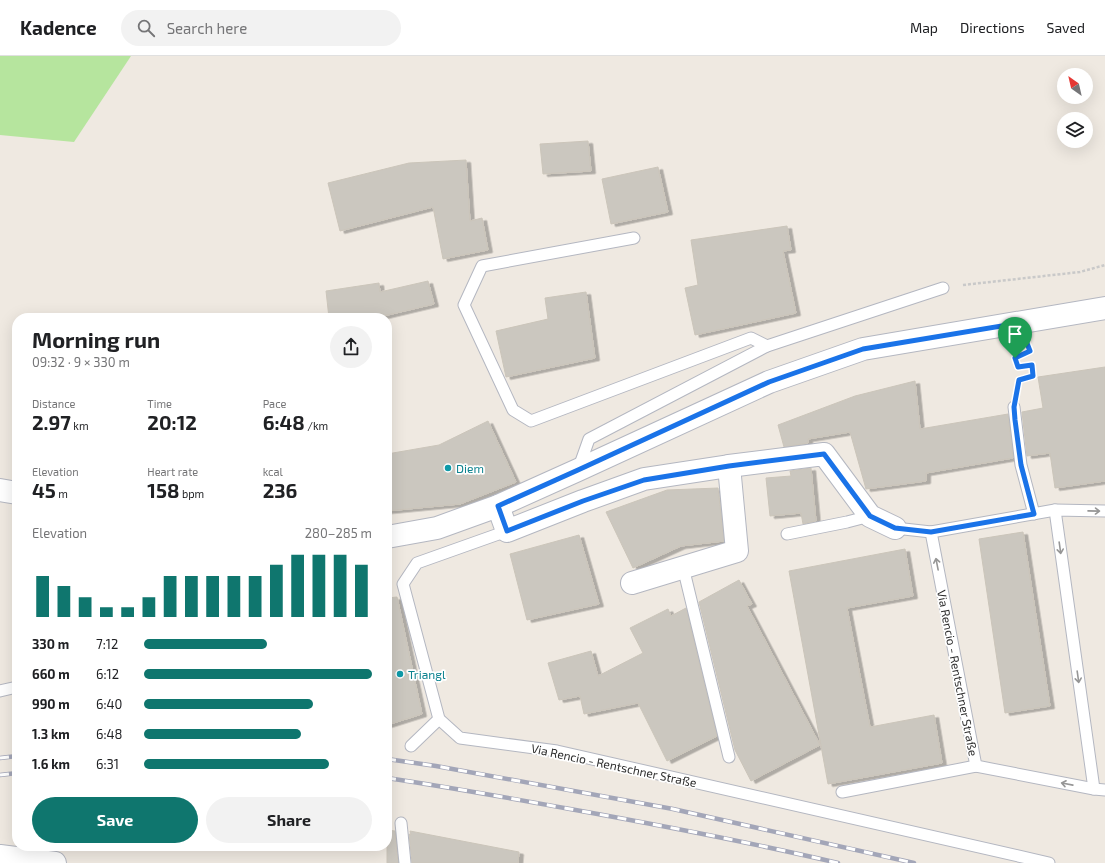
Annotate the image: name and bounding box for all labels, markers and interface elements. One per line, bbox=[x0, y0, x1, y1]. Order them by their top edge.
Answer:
search box bbox=[121, 10, 401, 46]
text: Kadence bbox=[20, 16, 97, 39]
icon: search bbox=[135, 17, 157, 39]
text: Search here bbox=[167, 19, 247, 37]
text: Map bbox=[910, 19, 938, 36]
text: Directions bbox=[960, 19, 1025, 36]
text: Saved bbox=[1047, 19, 1085, 36]
north arrow bbox=[1057, 68, 1093, 104]
map controls bbox=[1057, 68, 1093, 148]
button: layers bbox=[1057, 112, 1093, 148]
pin bbox=[998, 317, 1032, 358]
icon: arrive bbox=[1004, 323, 1026, 345]
text: Morning run bbox=[32, 326, 160, 352]
button: share bbox=[330, 326, 372, 368]
text: 09:32 · 9 × 330 m bbox=[32, 354, 130, 370]
text: Distance bbox=[32, 397, 75, 410]
text: Time bbox=[147, 397, 172, 410]
text: Pace bbox=[263, 397, 286, 410]
text: 2.97 bbox=[32, 410, 71, 434]
text: 20:12 bbox=[147, 410, 197, 434]
text: 6:48 bbox=[263, 410, 305, 434]
text: km bbox=[71, 419, 89, 432]
text: /km bbox=[305, 419, 328, 432]
place label: Diem bbox=[456, 461, 484, 475]
marker: Diem bbox=[443, 463, 453, 473]
text: Elevation bbox=[32, 465, 79, 478]
text: Heart rate bbox=[147, 465, 198, 478]
text: kcal bbox=[263, 465, 283, 478]
text: 45 bbox=[32, 478, 56, 502]
text: 158 bbox=[147, 478, 179, 502]
text: 236 bbox=[263, 478, 297, 502]
text: m bbox=[56, 487, 68, 500]
text: bpm bbox=[179, 487, 204, 500]
one-way arrow bbox=[1087, 507, 1100, 514]
text: Elevation bbox=[32, 525, 87, 541]
text: 280–285 m bbox=[305, 525, 372, 541]
one-way arrow bbox=[1056, 542, 1064, 555]
one-way arrow bbox=[933, 558, 941, 571]
street label: Via Rencio - Rentschner Straße bbox=[935, 589, 981, 757]
text: 330 m bbox=[32, 636, 69, 652]
text: 7:12 bbox=[96, 636, 118, 652]
text: 660 m bbox=[32, 666, 70, 682]
text: 6:12 bbox=[96, 666, 119, 682]
place label: Triangl bbox=[408, 667, 446, 681]
marker: Triangl bbox=[395, 669, 405, 679]
one-way arrow bbox=[1074, 670, 1082, 683]
text: 990 m bbox=[32, 696, 70, 712]
text: 6:40 bbox=[96, 696, 122, 712]
text: 1.3 km bbox=[32, 726, 70, 742]
text: 6:48 bbox=[96, 726, 122, 742]
street label: Via Rencio - Rentschner Straße bbox=[530, 741, 698, 789]
text: 1.6 km bbox=[32, 756, 70, 772]
text: 6:31 bbox=[96, 756, 119, 772]
one-way arrow bbox=[1060, 779, 1073, 787]
button: Save bbox=[32, 797, 198, 843]
button: Share bbox=[206, 797, 372, 843]

